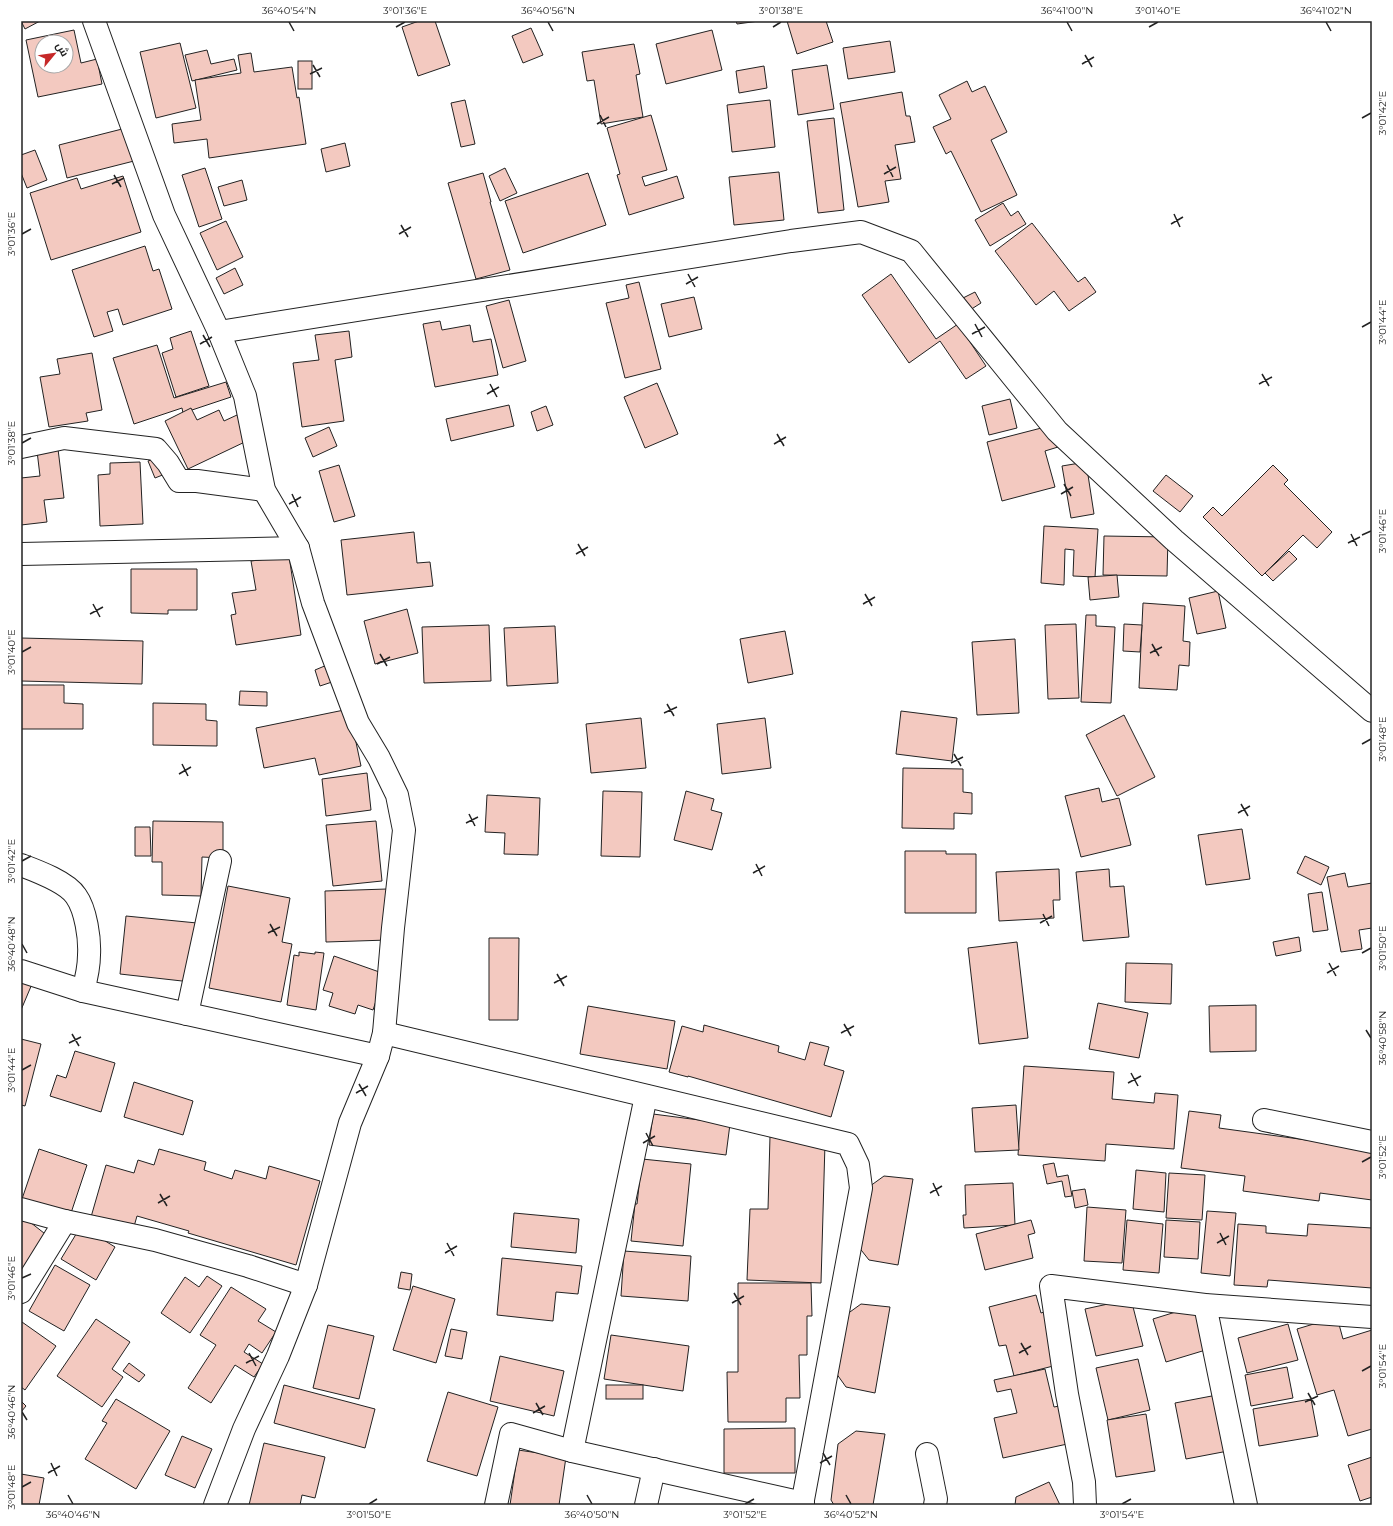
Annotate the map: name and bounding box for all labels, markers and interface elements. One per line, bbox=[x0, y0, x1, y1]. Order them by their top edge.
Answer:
text: 36°40'54"N bbox=[262, 4, 316, 17]
text: 3°01'36"E bbox=[383, 4, 427, 17]
text: 36°40'56"N bbox=[521, 4, 575, 17]
text: 3°01'38"E bbox=[759, 4, 804, 17]
text: 36°41'00"N bbox=[1041, 4, 1093, 17]
text: 3°01'40"E bbox=[1135, 4, 1181, 17]
text: 36°41'02"N bbox=[1300, 4, 1352, 17]
north arrow bbox=[34, 34, 74, 74]
text: ش bbox=[53, 40, 72, 59]
text: 3°01'42"E bbox=[1376, 91, 1389, 135]
text: 3°01'36"E bbox=[5, 212, 18, 256]
text: 3°01'44"E bbox=[1376, 299, 1389, 344]
text: 3°01'38"E bbox=[5, 420, 18, 465]
text: 3°01'46"E bbox=[1376, 508, 1389, 553]
text: 3°01'40"E bbox=[5, 629, 18, 675]
text: 3°01'48"E bbox=[1376, 716, 1389, 762]
text: 3°01'42"E bbox=[5, 839, 18, 883]
text: 36°40'48"N bbox=[5, 916, 18, 972]
text: 3°01'50"E bbox=[1376, 925, 1389, 970]
text: 36°40'58"N bbox=[1376, 1011, 1389, 1065]
text: 3°01'44"E bbox=[5, 1047, 18, 1092]
text: 3°01'52"E bbox=[1376, 1135, 1389, 1179]
text: 3°01'46"E bbox=[5, 1255, 18, 1300]
text: 3°01'54"E bbox=[1376, 1343, 1389, 1388]
text: 36°40'46"N bbox=[5, 1385, 18, 1439]
text: 3°01'48"E bbox=[5, 1464, 18, 1510]
text: 36°40'46"N bbox=[46, 1508, 100, 1521]
text: 3°01'50"E bbox=[347, 1508, 392, 1521]
text: 36°40'50"N bbox=[565, 1508, 619, 1521]
text: 3°01'52"E bbox=[723, 1508, 767, 1521]
text: 36°40'52"N bbox=[824, 1508, 878, 1521]
text: 3°01'54"E bbox=[1100, 1508, 1145, 1521]

